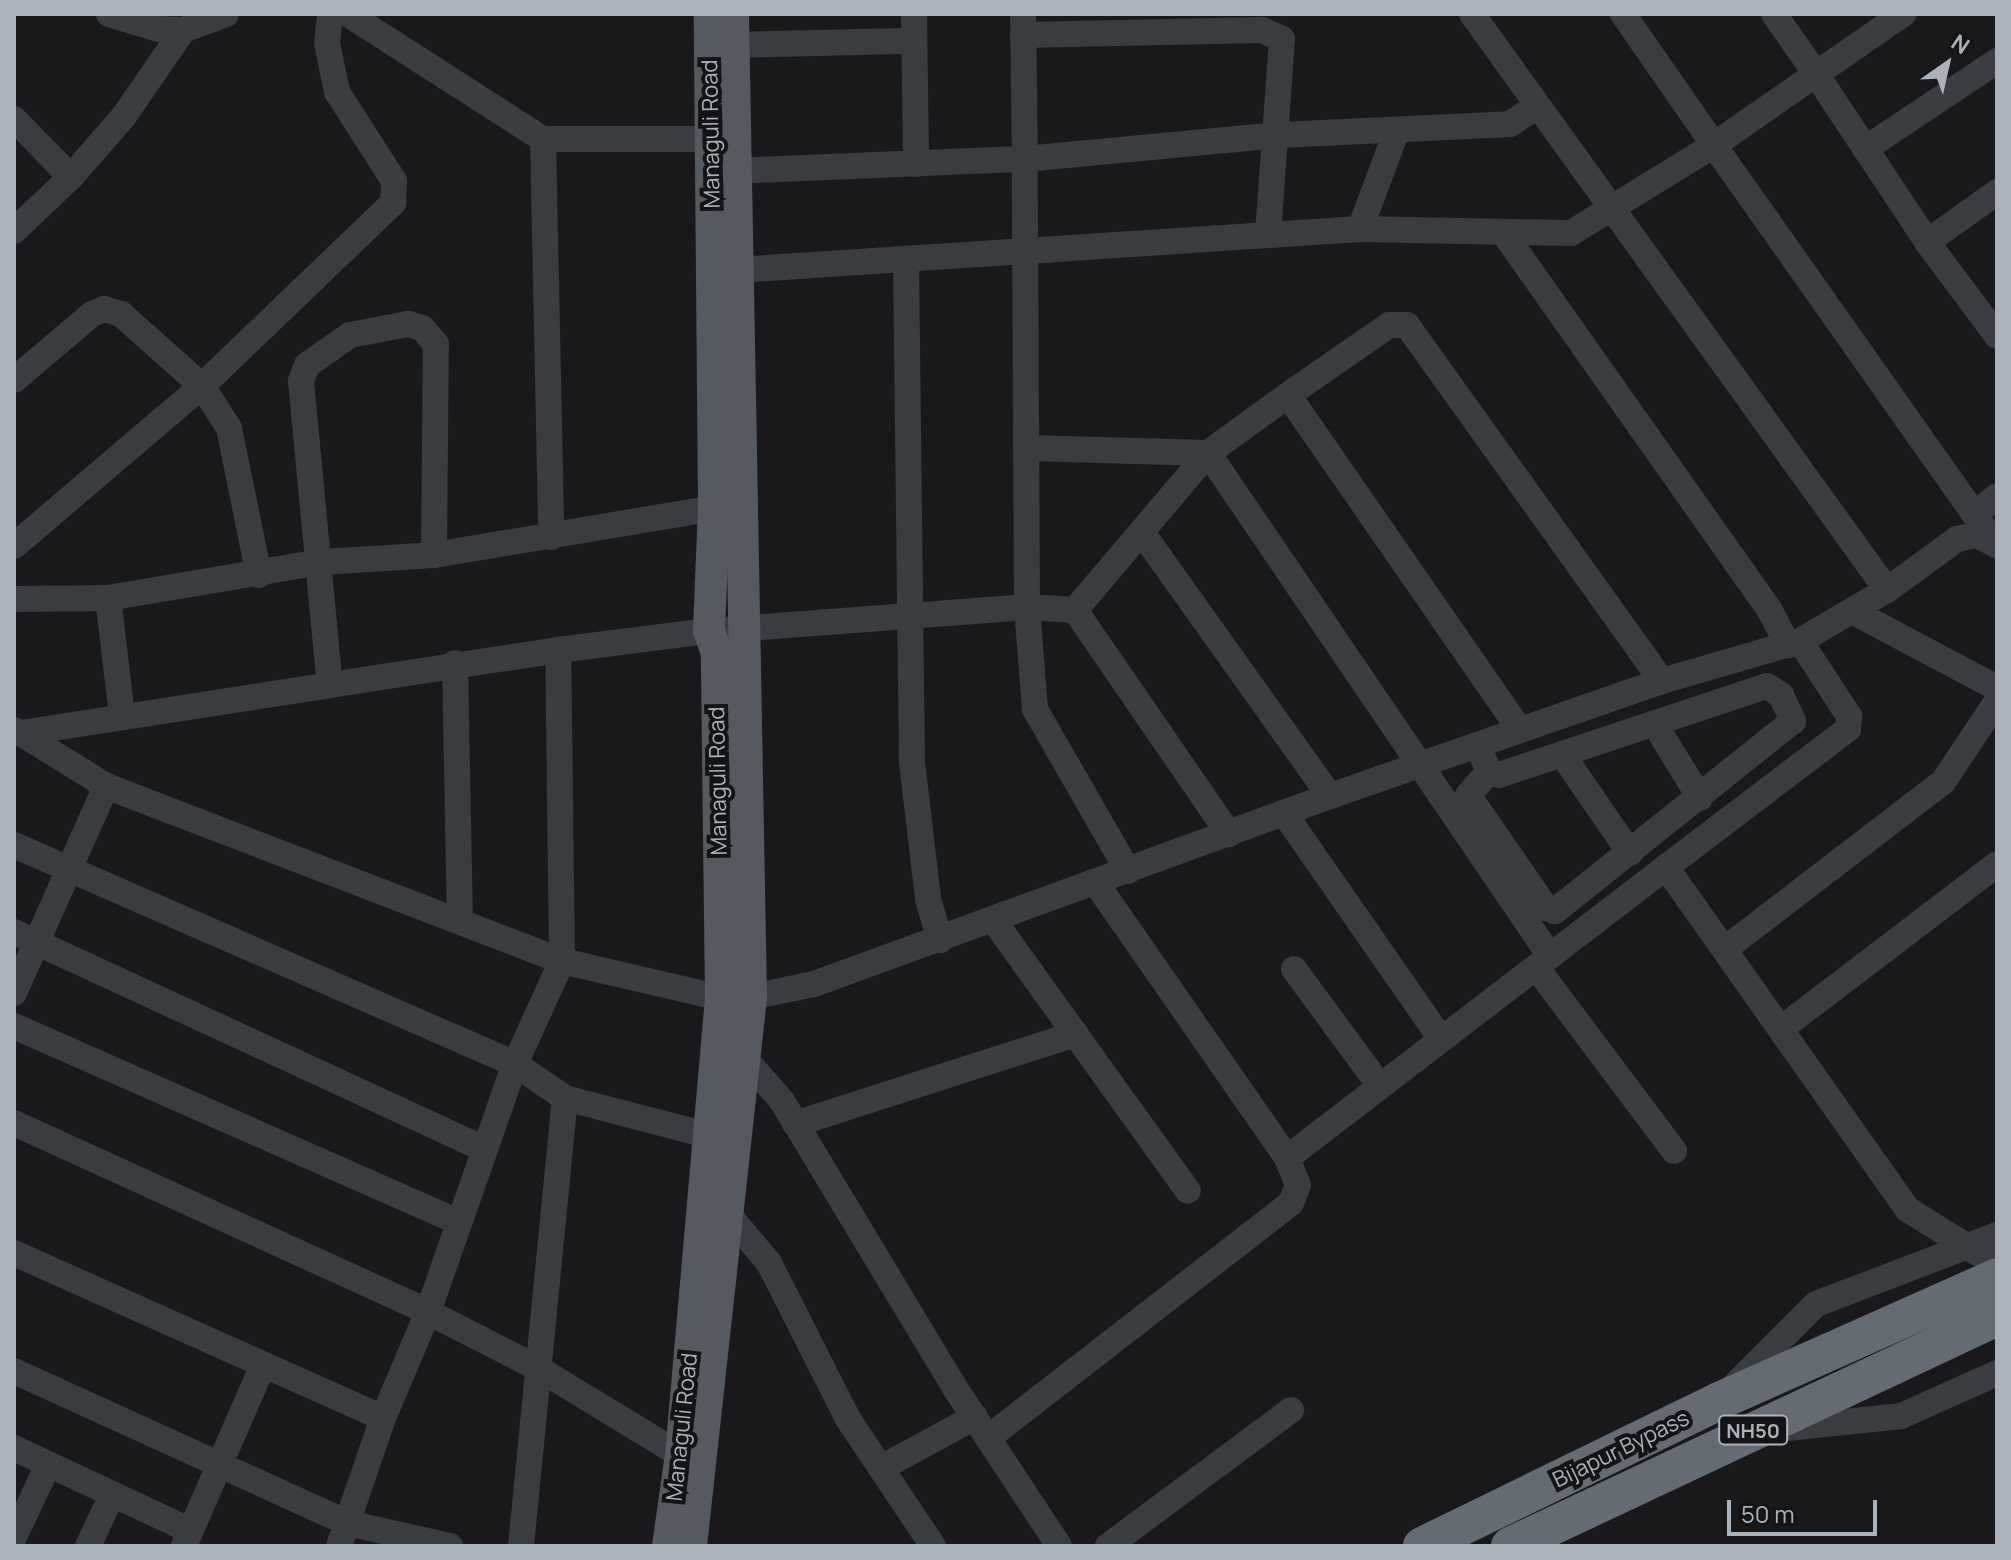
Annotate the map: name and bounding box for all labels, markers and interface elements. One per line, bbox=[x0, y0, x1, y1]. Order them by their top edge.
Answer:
north arrow bbox=[1907, 24, 1987, 104]
text: N bbox=[1945, 27, 1975, 61]
street label: Managuli Road bbox=[697, 59, 725, 209]
street label: Managuli Road bbox=[704, 706, 732, 856]
street label: Managuli Road bbox=[661, 1352, 703, 1502]
street label: Bijapur Bypass bbox=[1549, 1405, 1693, 1493]
road number: NH50 bbox=[1717, 1414, 1789, 1446]
scale bar bbox=[1731, 1484, 1881, 1534]
text: 50 m bbox=[1741, 1497, 1795, 1530]

